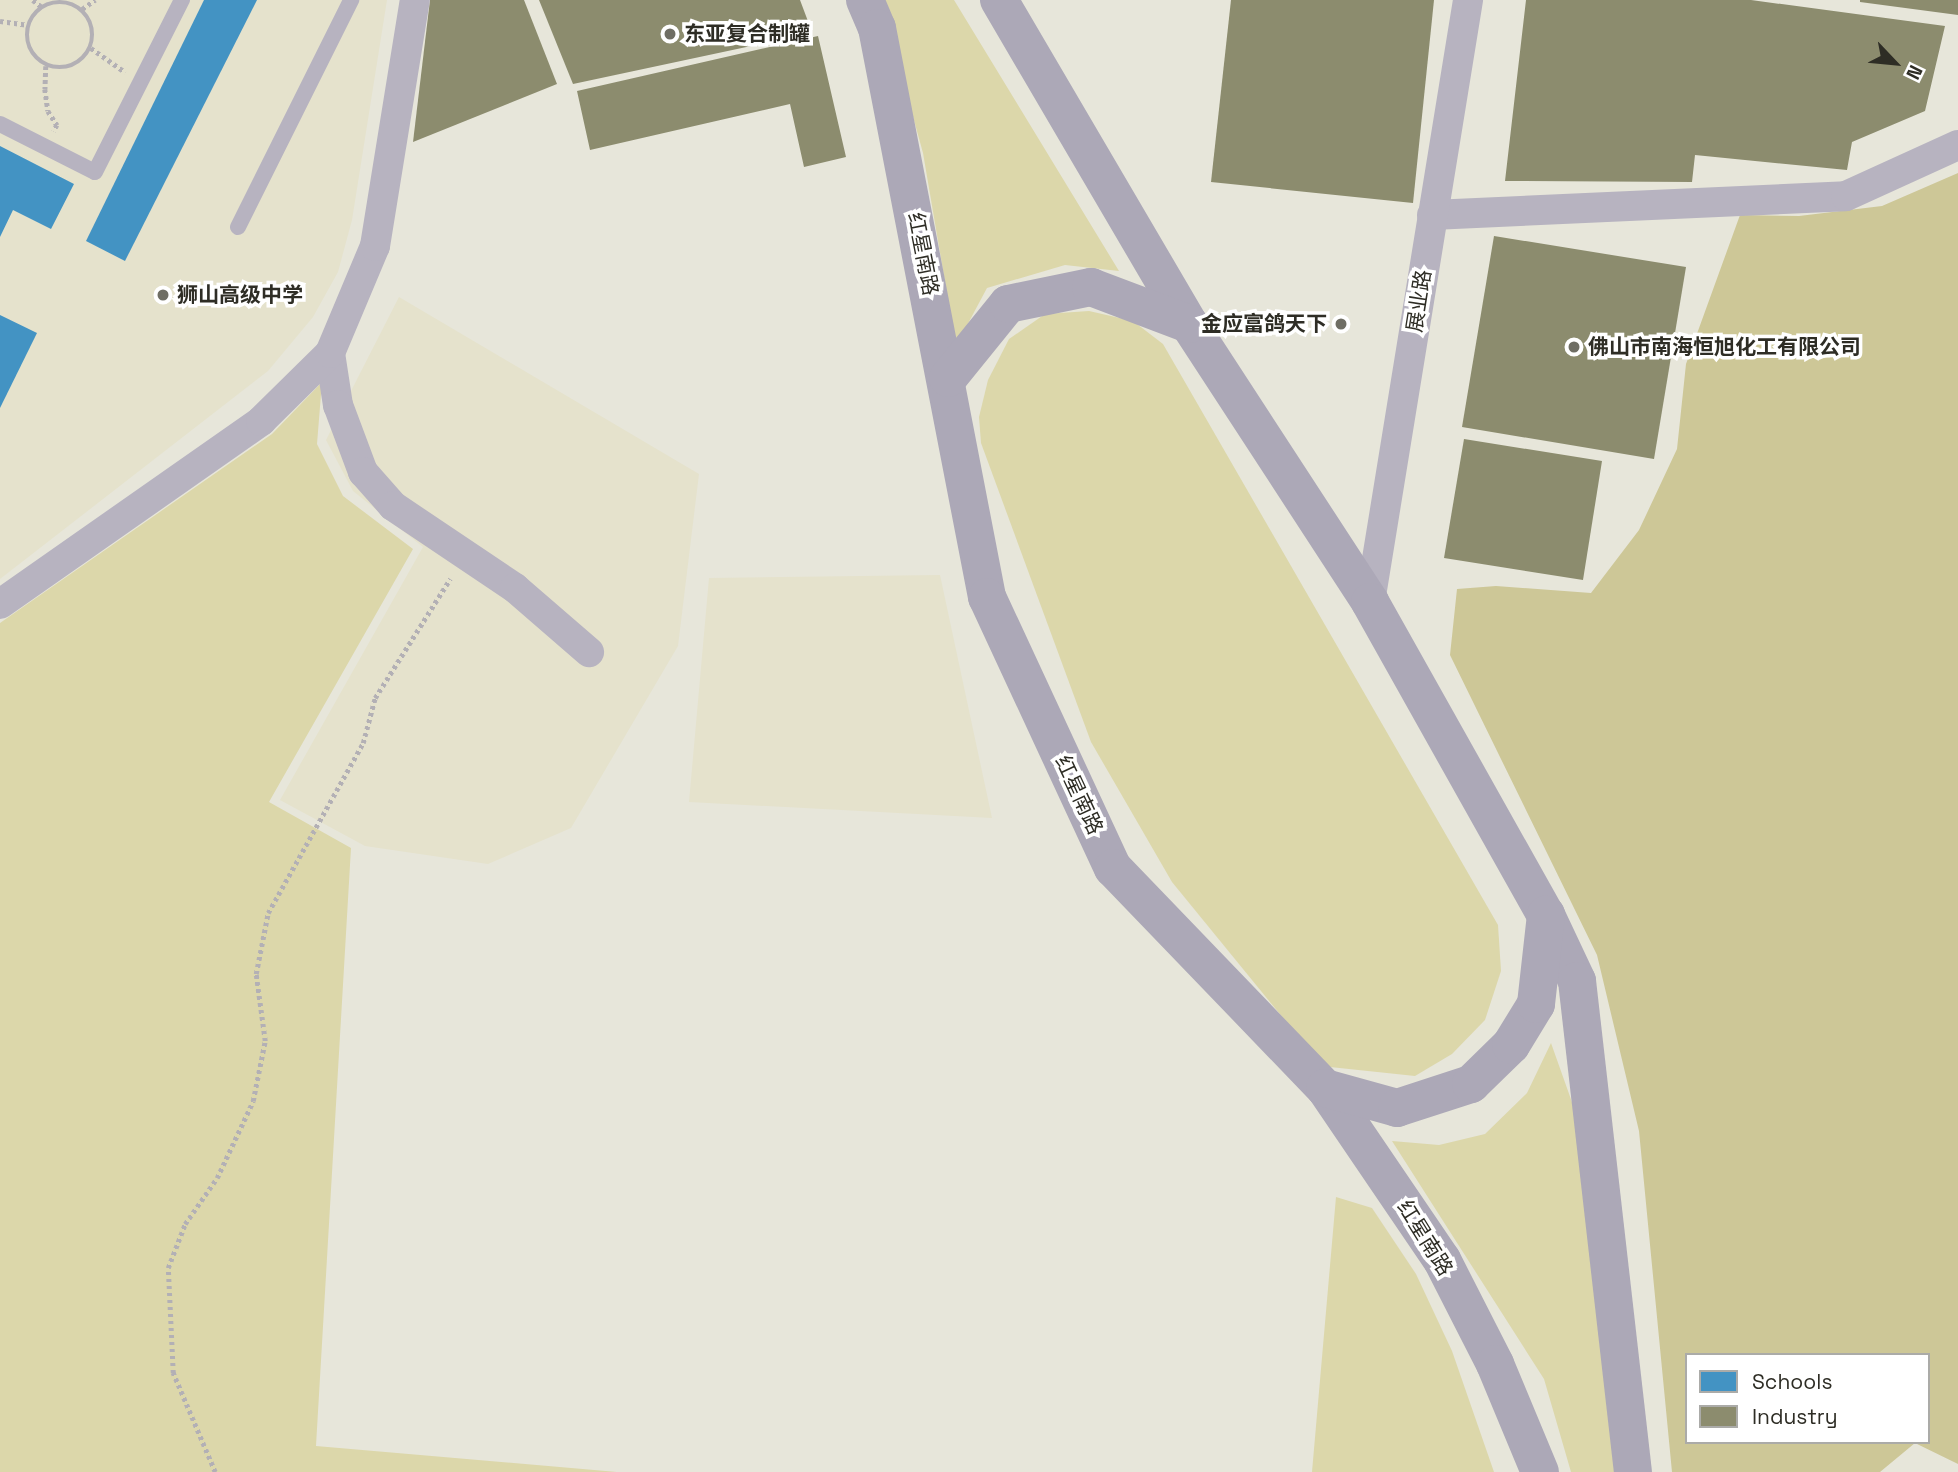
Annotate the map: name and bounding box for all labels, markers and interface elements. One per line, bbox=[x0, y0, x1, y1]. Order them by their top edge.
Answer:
place label: 东亚复合制罐 bbox=[684, 21, 810, 47]
marker: 东亚复合制罐 bbox=[662, 26, 678, 42]
north arrow bbox=[1860, 28, 1930, 98]
text: N bbox=[1900, 61, 1928, 84]
street label: 红星南路 bbox=[903, 210, 943, 298]
street label: 展业路 bbox=[1402, 268, 1436, 334]
place label: 狮山高级中学 bbox=[177, 282, 303, 308]
marker: 狮山高级中学 bbox=[155, 287, 171, 303]
place label: 金应富鸽天下 bbox=[1201, 311, 1327, 337]
marker: 金应富鸽天下 bbox=[1333, 316, 1349, 332]
place label: 佛山市南海恒旭化工有限公司 bbox=[1588, 334, 1861, 360]
marker: 佛山市南海恒旭化工有限公司 bbox=[1566, 339, 1582, 355]
street label: 红星南路 bbox=[1050, 752, 1108, 838]
street label: 红星南路 bbox=[1392, 1196, 1458, 1280]
legend bbox=[1685, 1353, 1930, 1444]
text: Schools bbox=[1752, 1368, 1832, 1395]
text: Industry bbox=[1752, 1403, 1838, 1430]

